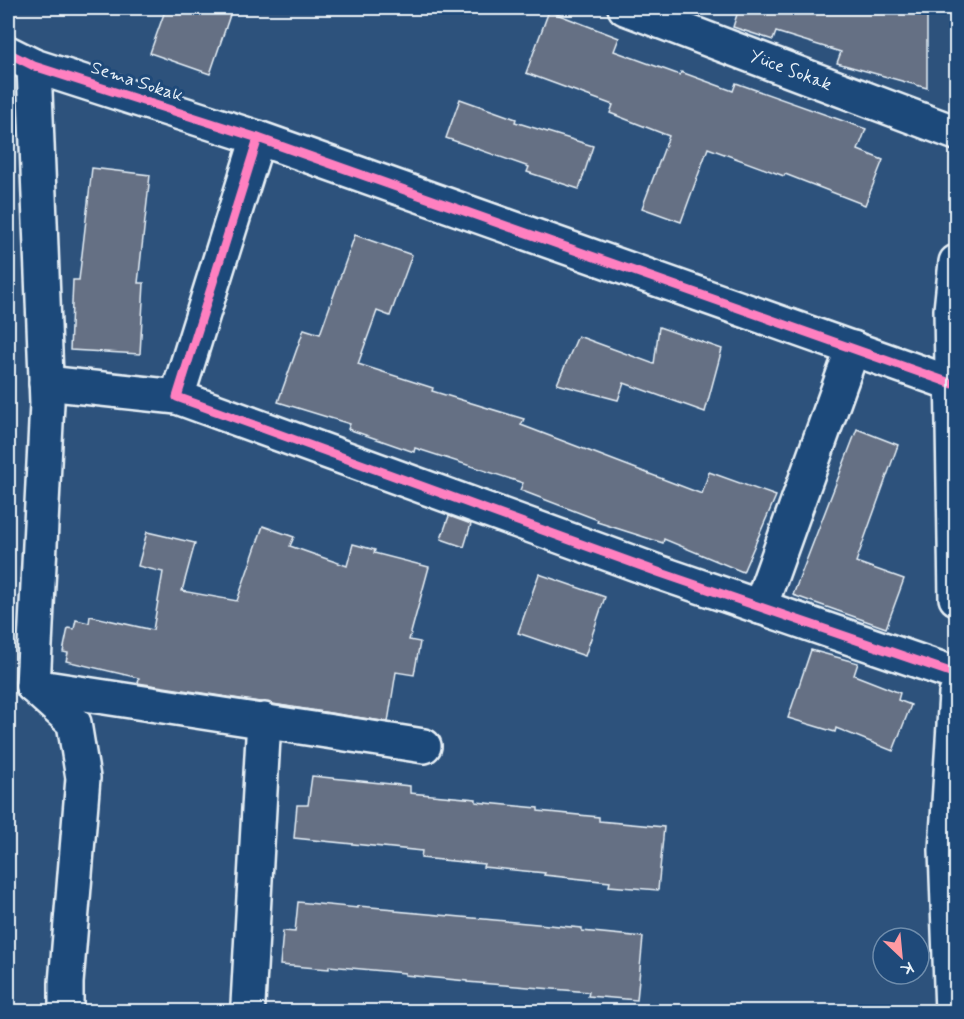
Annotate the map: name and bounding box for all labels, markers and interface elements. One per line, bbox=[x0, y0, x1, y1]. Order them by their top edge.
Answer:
street label: Yüce Sokak bbox=[746, 44, 835, 97]
street label: Sema Sokak bbox=[88, 56, 186, 108]
north arrow bbox=[871, 926, 931, 986]
text: K bbox=[897, 956, 917, 980]

